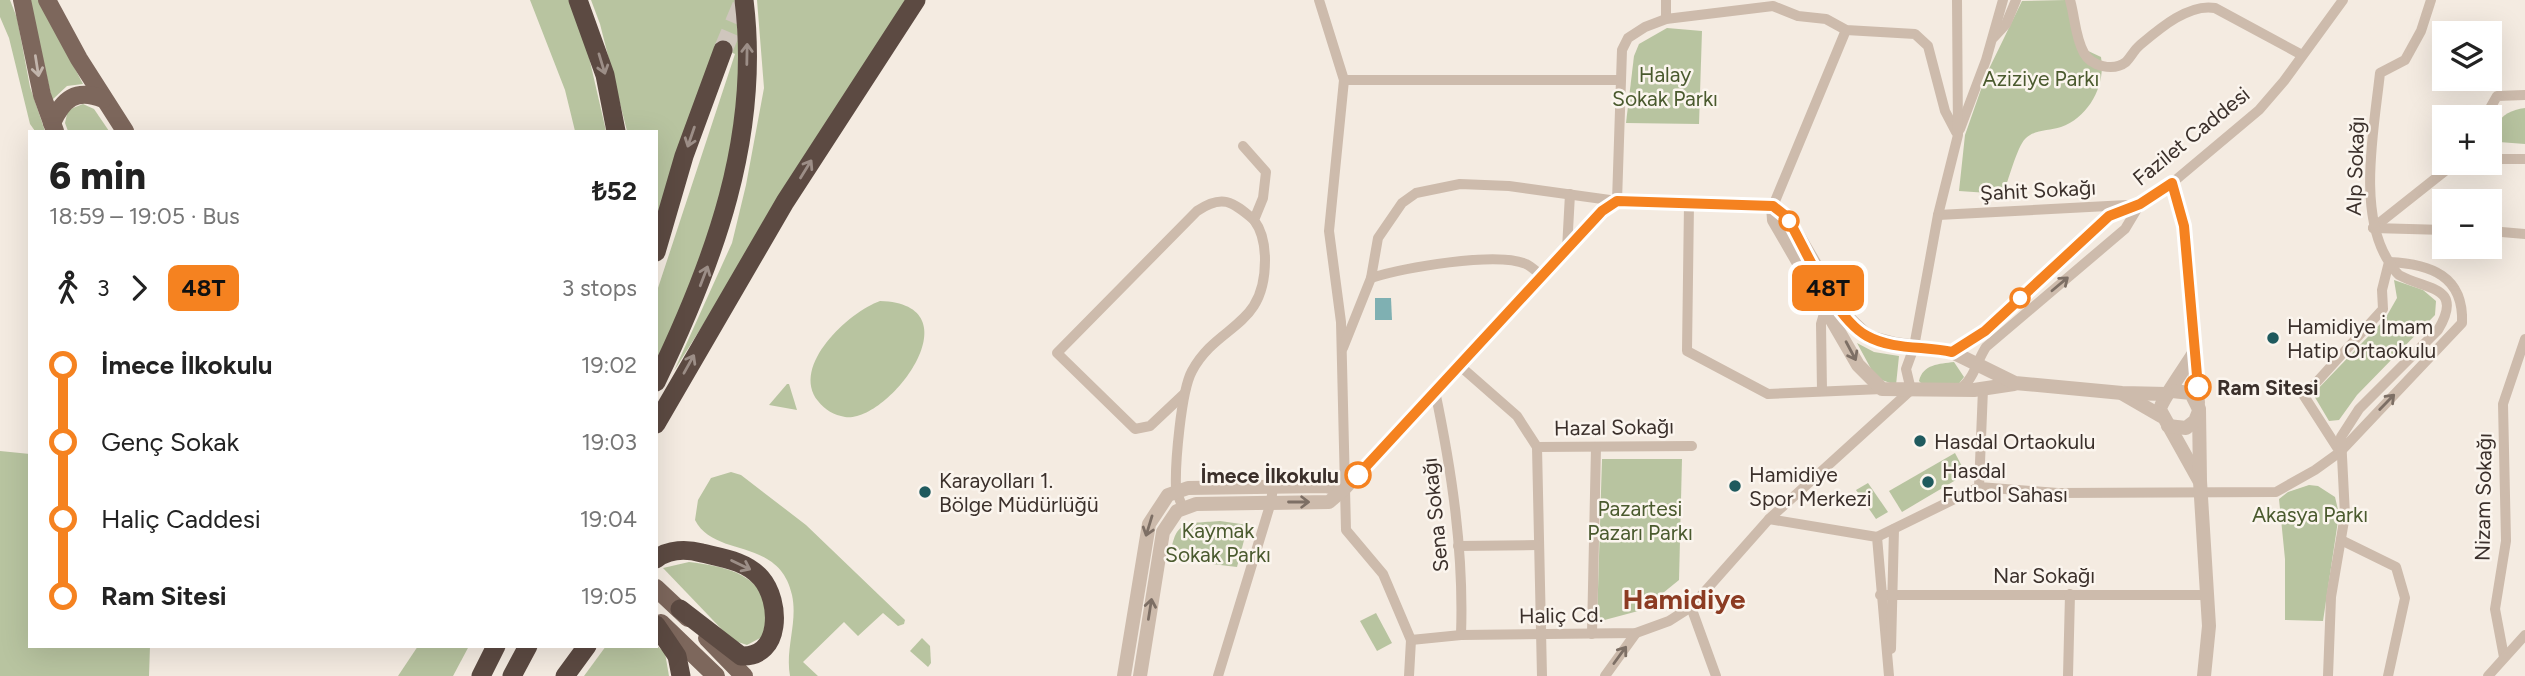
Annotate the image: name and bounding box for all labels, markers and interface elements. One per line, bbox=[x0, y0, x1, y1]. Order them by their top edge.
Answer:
map controls bbox=[2432, 21, 2502, 259]
button: layers bbox=[2432, 21, 2502, 91]
one-way arrow bbox=[741, 42, 754, 65]
one-way arrow bbox=[596, 53, 609, 75]
one-way arrow bbox=[31, 54, 44, 77]
park label: Halay Sokak Parkı bbox=[1612, 62, 1718, 111]
park label: Aziziye Parkı bbox=[1983, 66, 2099, 91]
street label: Fazilet Caddesi bbox=[2128, 81, 2254, 191]
button: + bbox=[2432, 105, 2502, 175]
street label: Alp Sokağı bbox=[2341, 116, 2369, 216]
one-way arrow bbox=[684, 126, 696, 148]
text: 6 min bbox=[49, 153, 146, 199]
one-way arrow bbox=[799, 160, 813, 179]
street label: Şahit Sokağı bbox=[1979, 174, 2097, 206]
text: ₺52 bbox=[592, 175, 637, 207]
button: − bbox=[2432, 189, 2502, 259]
text: 18:59 – 19:05 · Bus bbox=[49, 202, 240, 230]
unlabelled marker bbox=[1779, 211, 1799, 231]
one-way arrow bbox=[699, 265, 712, 287]
line badge: 48T bbox=[1788, 265, 1868, 311]
icon: walk bbox=[49, 269, 87, 307]
icon: forward bbox=[120, 269, 158, 307]
text: 48T bbox=[182, 273, 225, 302]
text: 48T bbox=[1806, 273, 1850, 302]
text: 3 bbox=[97, 274, 110, 302]
text: 3 stops bbox=[562, 274, 637, 302]
one-way arrow bbox=[2050, 276, 2068, 291]
unlabelled marker bbox=[2010, 288, 2030, 308]
place label: Hamidiye İmam Hatip Ortaokulu bbox=[2287, 314, 2436, 363]
marker: Hamidiye İmam Hatip Ortaokulu bbox=[2265, 330, 2281, 346]
one-way arrow bbox=[1845, 340, 1858, 361]
text: İmece İlkokulu bbox=[101, 349, 273, 381]
text: 19:02 bbox=[581, 351, 637, 379]
one-way arrow bbox=[683, 354, 696, 375]
marker: Ram Sitesi bbox=[2185, 374, 2211, 400]
place label: Ram Sitesi bbox=[2217, 375, 2318, 400]
one-way arrow bbox=[2378, 394, 2395, 411]
street label: Hazal Sokağı bbox=[1554, 413, 1674, 441]
text: Genç Sokak bbox=[101, 426, 239, 458]
text: 19:03 bbox=[581, 428, 637, 456]
place label: Hasdal Ortaokulu bbox=[1934, 429, 2096, 454]
marker: Hasdal Ortaokulu bbox=[1912, 433, 1928, 449]
street label: Nizam Sokağı bbox=[2469, 433, 2497, 561]
street label: Sena Sokağı bbox=[1417, 457, 1453, 573]
place label: Hasdal Futbol Sahası bbox=[1942, 458, 2068, 507]
marker: İmece İlkokulu bbox=[1345, 462, 1371, 488]
place label: Hamidiye Spor Merkezi bbox=[1749, 462, 1872, 511]
place label: İmece İlkokulu bbox=[1200, 463, 1339, 488]
place label: Karayolları 1. Bölge Müdürlüğü bbox=[939, 468, 1099, 517]
marker: Hasdal Futbol Sahası bbox=[1920, 474, 1936, 490]
marker: Hamidiye Spor Merkezi bbox=[1727, 478, 1743, 494]
marker: Karayolları 1. Bölge Müdürlüğü bbox=[917, 484, 933, 500]
one-way arrow bbox=[1287, 495, 1310, 509]
park label: Pazartesi Pazarı Parkı bbox=[1587, 496, 1693, 545]
park label: Akasya Parkı bbox=[2252, 502, 2368, 527]
text: Haliç Caddesi bbox=[101, 503, 261, 535]
text: 19:04 bbox=[580, 505, 637, 533]
one-way arrow bbox=[1142, 515, 1155, 537]
park label: Kaymak Sokak Parkı bbox=[1165, 518, 1271, 567]
one-way arrow bbox=[730, 558, 751, 572]
street label: Nar Sokağı bbox=[1993, 563, 2095, 588]
text: Ram Sitesi bbox=[101, 580, 227, 612]
text: 19:05 bbox=[581, 582, 637, 610]
district label: Hamidiye bbox=[1623, 582, 1745, 616]
one-way arrow bbox=[1144, 598, 1157, 621]
street label: Haliç Cd. bbox=[1519, 602, 1603, 628]
one-way arrow bbox=[1613, 646, 1628, 665]

